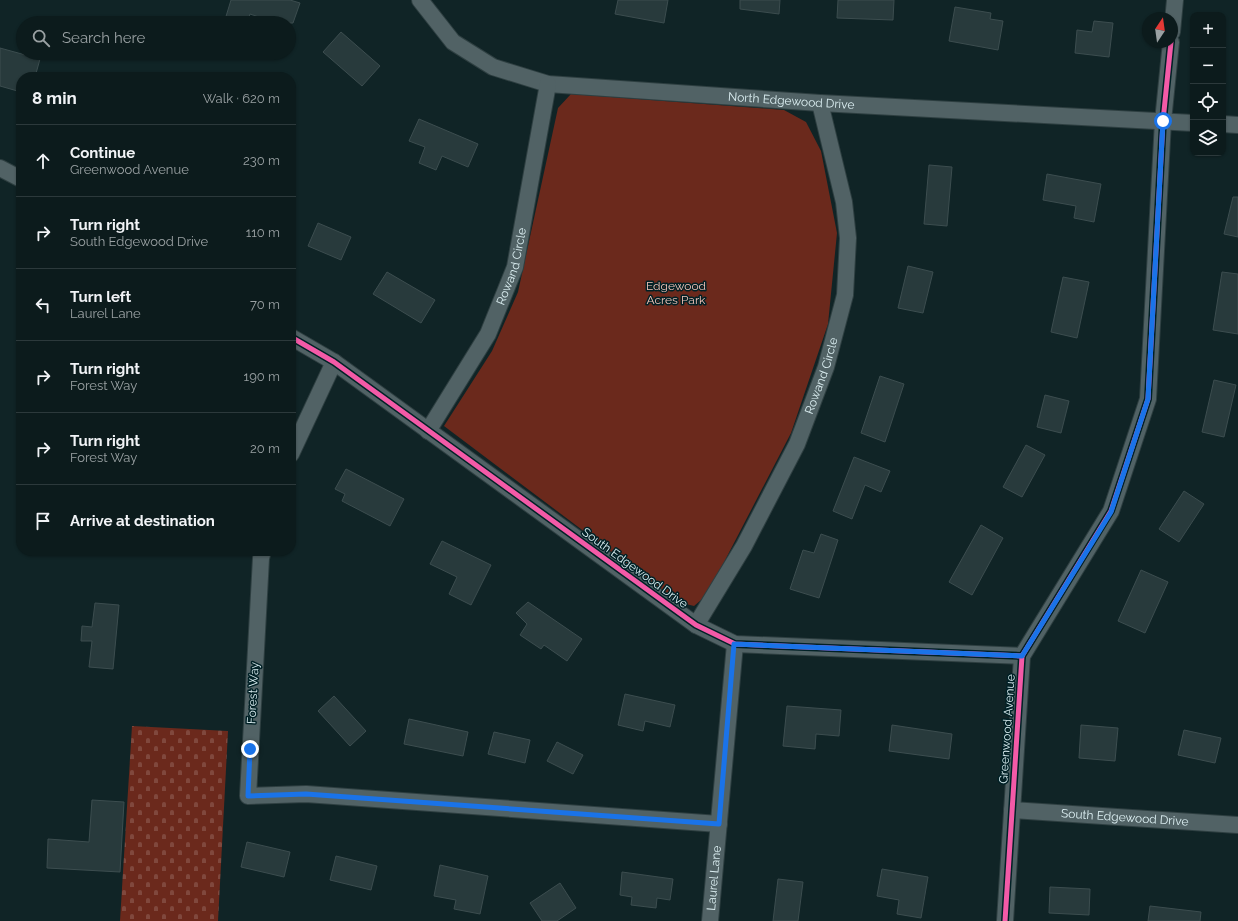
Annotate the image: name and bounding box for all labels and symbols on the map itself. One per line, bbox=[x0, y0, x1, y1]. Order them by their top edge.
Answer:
north arrow bbox=[1142, 12, 1178, 48]
street label: North Edgewood Drive bbox=[728, 90, 855, 112]
route start bbox=[1154, 112, 1172, 130]
street label: Rowand Circle bbox=[493, 227, 529, 307]
park label: Edgewood Acres Park bbox=[646, 279, 706, 307]
street label: Rowand Circle bbox=[802, 336, 841, 416]
street label: South Edgewood Drive bbox=[579, 525, 691, 611]
street label: Forest Way bbox=[244, 661, 262, 724]
street label: Greenwood Avenue bbox=[996, 674, 1018, 784]
route end bbox=[241, 740, 259, 758]
street label: South Edgewood Drive bbox=[1061, 806, 1189, 829]
street label: Laurel Lane bbox=[704, 845, 724, 911]

